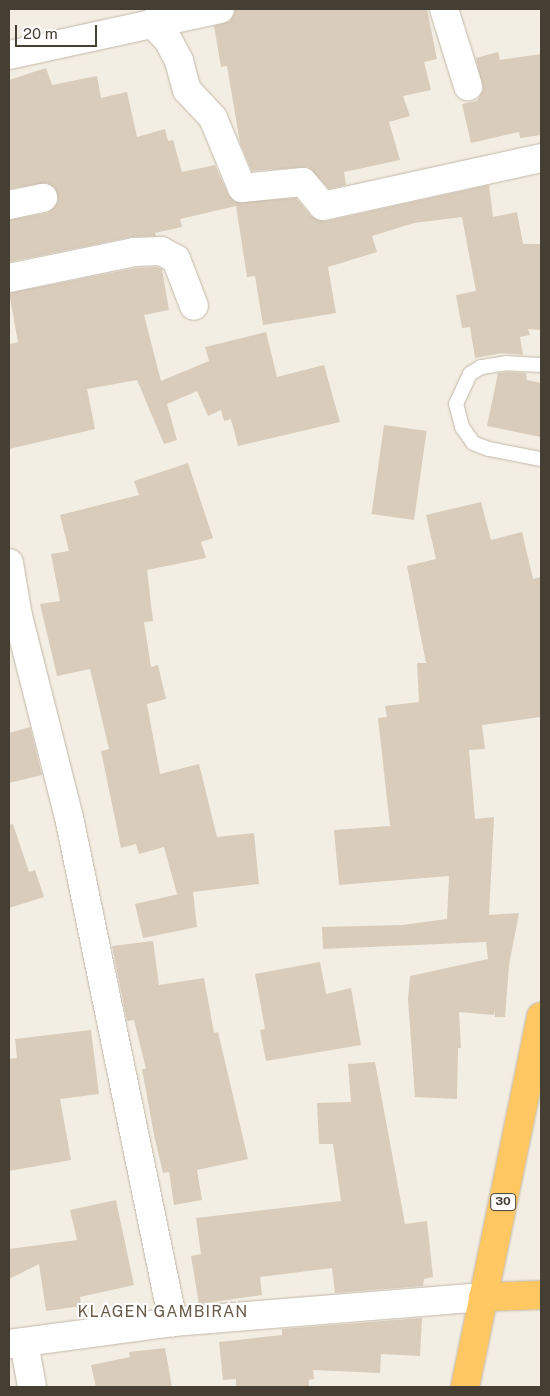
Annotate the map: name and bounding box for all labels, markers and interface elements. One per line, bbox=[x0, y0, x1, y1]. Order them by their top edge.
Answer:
scale bar bbox=[18, 15, 100, 47]
text: 20 m bbox=[23, 25, 58, 42]
road number: 30 bbox=[489, 1192, 517, 1212]
district label: KLAGEN GAMBIRAN bbox=[76, 1302, 250, 1322]

